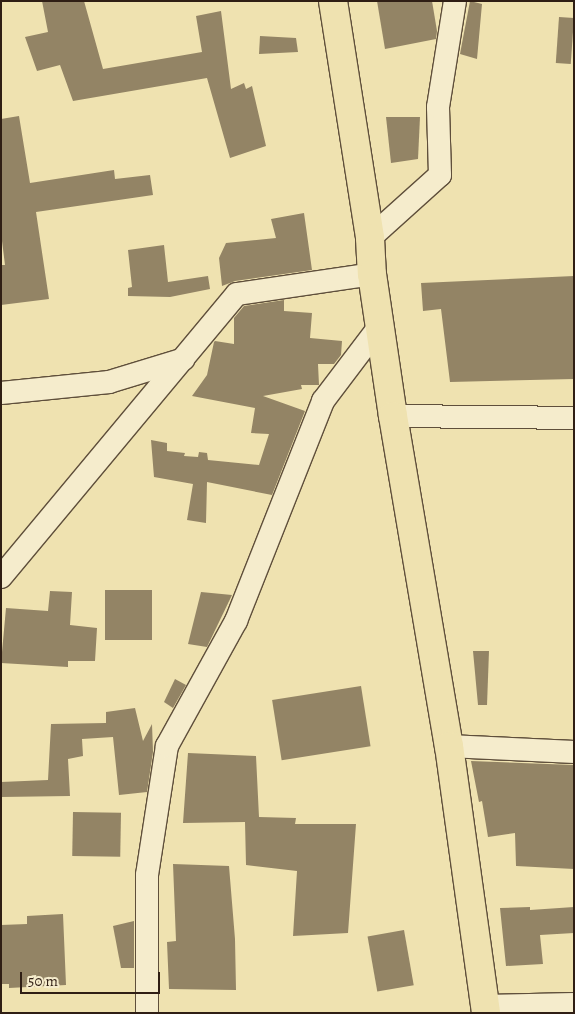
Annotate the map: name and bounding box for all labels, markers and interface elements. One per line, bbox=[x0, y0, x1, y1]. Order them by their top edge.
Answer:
scale bar bbox=[22, 962, 162, 994]
text: 50 m bbox=[28, 971, 58, 991]

